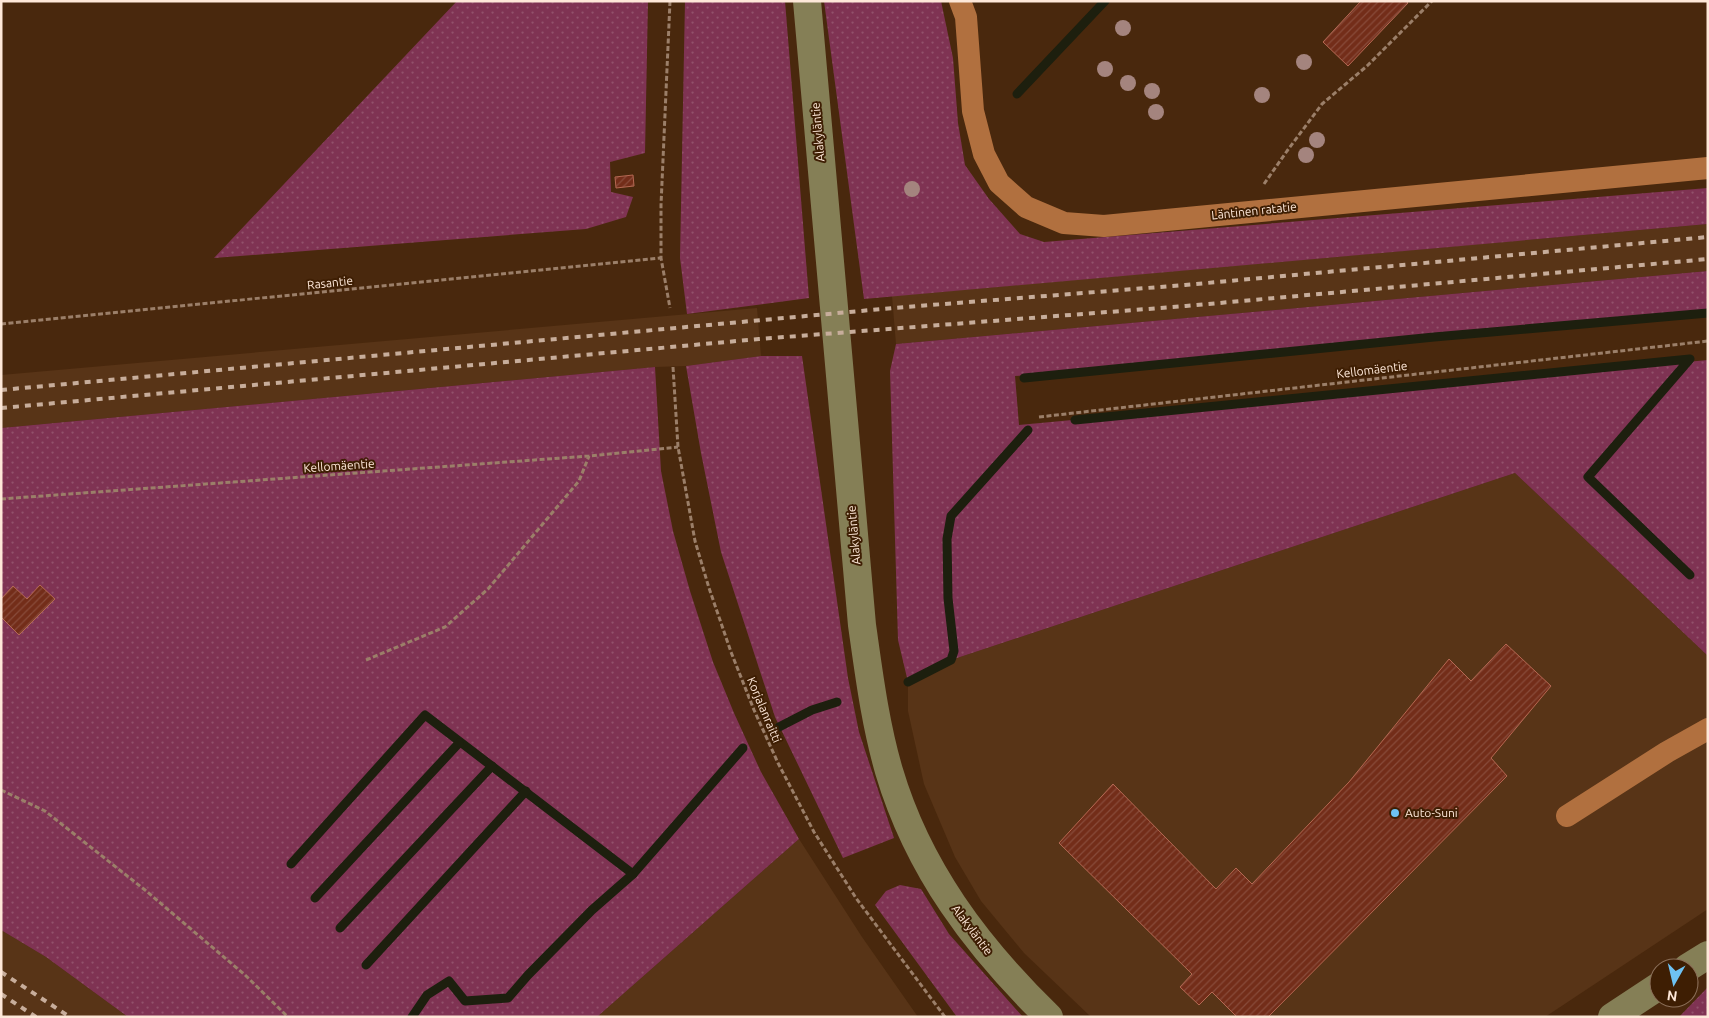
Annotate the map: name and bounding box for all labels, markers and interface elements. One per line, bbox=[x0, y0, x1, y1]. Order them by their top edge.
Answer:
street label: Alakyläntie bbox=[808, 102, 827, 162]
street label: Läntinen ratatie bbox=[1211, 200, 1297, 221]
street label: Rasantie bbox=[306, 274, 354, 291]
street label: Kellomäentie bbox=[1336, 359, 1408, 380]
street label: Kellomäentie bbox=[303, 457, 375, 474]
street label: Alakyläntie bbox=[844, 505, 863, 565]
street label: Korjalanraitti bbox=[745, 675, 784, 745]
place label: Auto-Suni bbox=[1405, 806, 1458, 819]
marker: Auto-Suni bbox=[1389, 807, 1401, 819]
street label: Alakyläntie bbox=[949, 902, 995, 957]
north arrow bbox=[1649, 958, 1699, 1008]
text: N bbox=[1666, 987, 1678, 1005]

